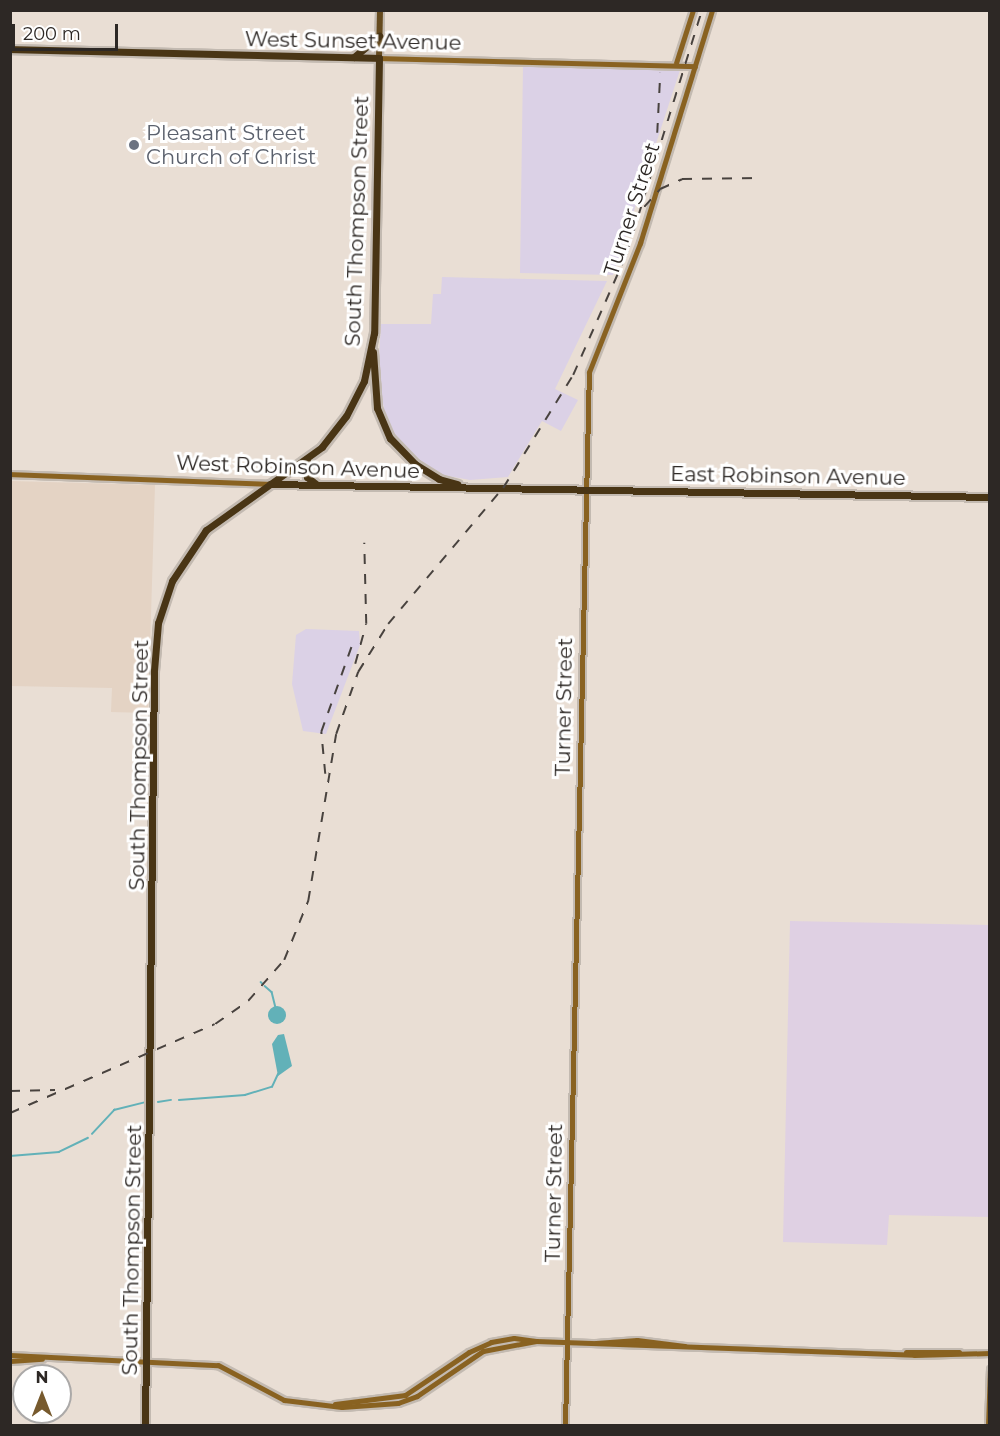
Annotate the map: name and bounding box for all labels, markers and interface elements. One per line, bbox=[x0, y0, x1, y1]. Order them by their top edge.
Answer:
scale bar bbox=[15, 12, 122, 50]
text: 200 m bbox=[23, 23, 81, 45]
street label: West Sunset Avenue bbox=[245, 27, 461, 55]
street label: South Thompson Street bbox=[340, 95, 374, 347]
place label: Pleasant Street Church of Christ bbox=[146, 120, 316, 170]
marker: Pleasant Street Church of Christ bbox=[127, 138, 141, 152]
street label: Turner Street bbox=[599, 139, 665, 279]
street label: West Robinson Avenue bbox=[176, 450, 420, 484]
street label: East Robinson Avenue bbox=[670, 461, 906, 491]
street label: Turner Street bbox=[550, 638, 578, 776]
street label: South Thompson Street bbox=[124, 639, 154, 891]
street label: South Thompson Street bbox=[117, 1124, 147, 1376]
street label: Turner Street bbox=[540, 1124, 568, 1262]
north arrow bbox=[12, 1364, 72, 1424]
text: N bbox=[36, 1368, 48, 1387]

